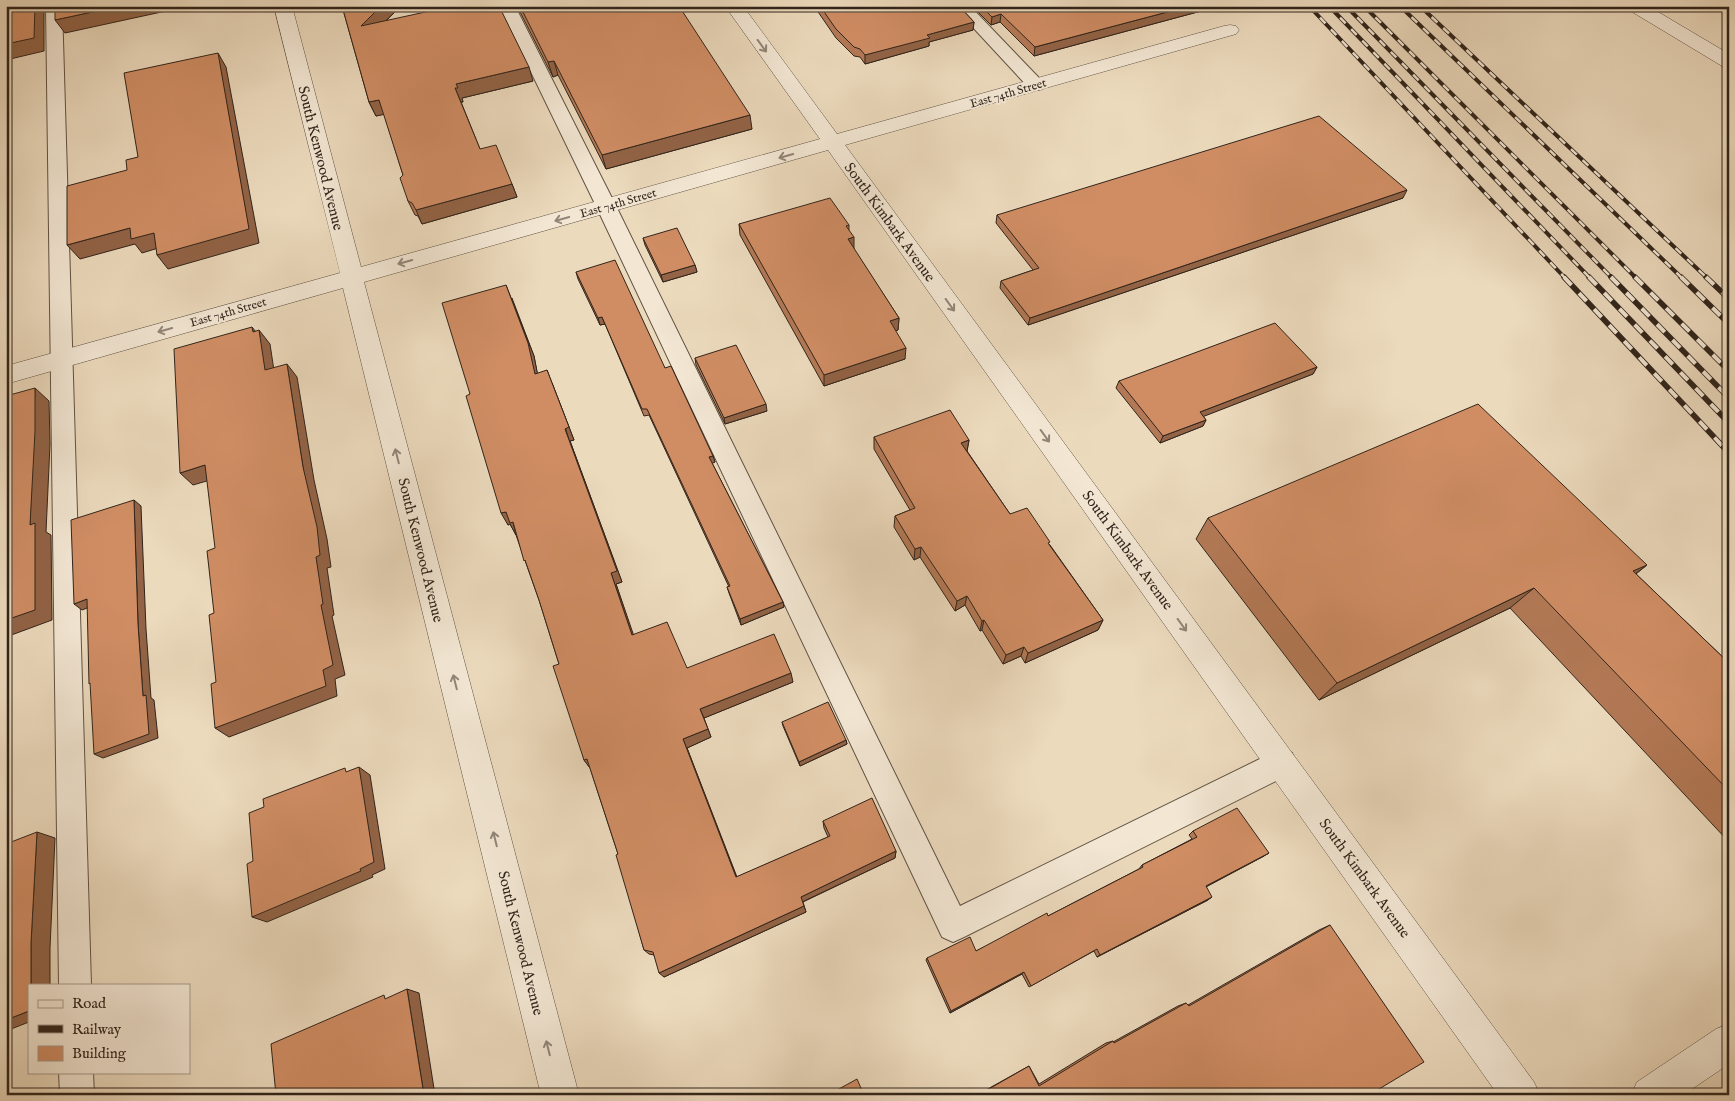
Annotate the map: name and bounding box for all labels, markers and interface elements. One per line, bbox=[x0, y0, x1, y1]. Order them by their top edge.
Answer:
one-way arrow bbox=[757, 39, 767, 53]
street label: East 74th Street bbox=[968, 75, 1048, 112]
street label: South Kenwood Avenue bbox=[293, 84, 348, 233]
one-way arrow bbox=[778, 151, 794, 161]
street label: South Kimbark Avenue bbox=[840, 159, 939, 286]
street label: East 74th Street bbox=[578, 185, 658, 222]
one-way arrow bbox=[554, 214, 570, 224]
one-way arrow bbox=[398, 258, 414, 268]
street label: East 74th Street bbox=[188, 294, 268, 331]
one-way arrow bbox=[945, 298, 955, 312]
one-way arrow bbox=[157, 326, 173, 336]
one-way arrow bbox=[1040, 429, 1050, 443]
one-way arrow bbox=[392, 449, 401, 465]
street label: South Kenwood Avenue bbox=[393, 476, 448, 625]
street label: South Kimbark Avenue bbox=[1078, 487, 1177, 614]
one-way arrow bbox=[1177, 618, 1187, 632]
one-way arrow bbox=[449, 674, 459, 690]
street label: South Kimbark Avenue bbox=[1315, 815, 1414, 942]
one-way arrow bbox=[489, 832, 499, 848]
street label: South Kenwood Avenue bbox=[493, 869, 548, 1018]
legend bbox=[28, 984, 190, 1074]
text: Road bbox=[72, 994, 107, 1013]
text: Railway bbox=[72, 1020, 122, 1039]
one-way arrow bbox=[542, 1040, 552, 1056]
text: Building bbox=[72, 1044, 127, 1063]

